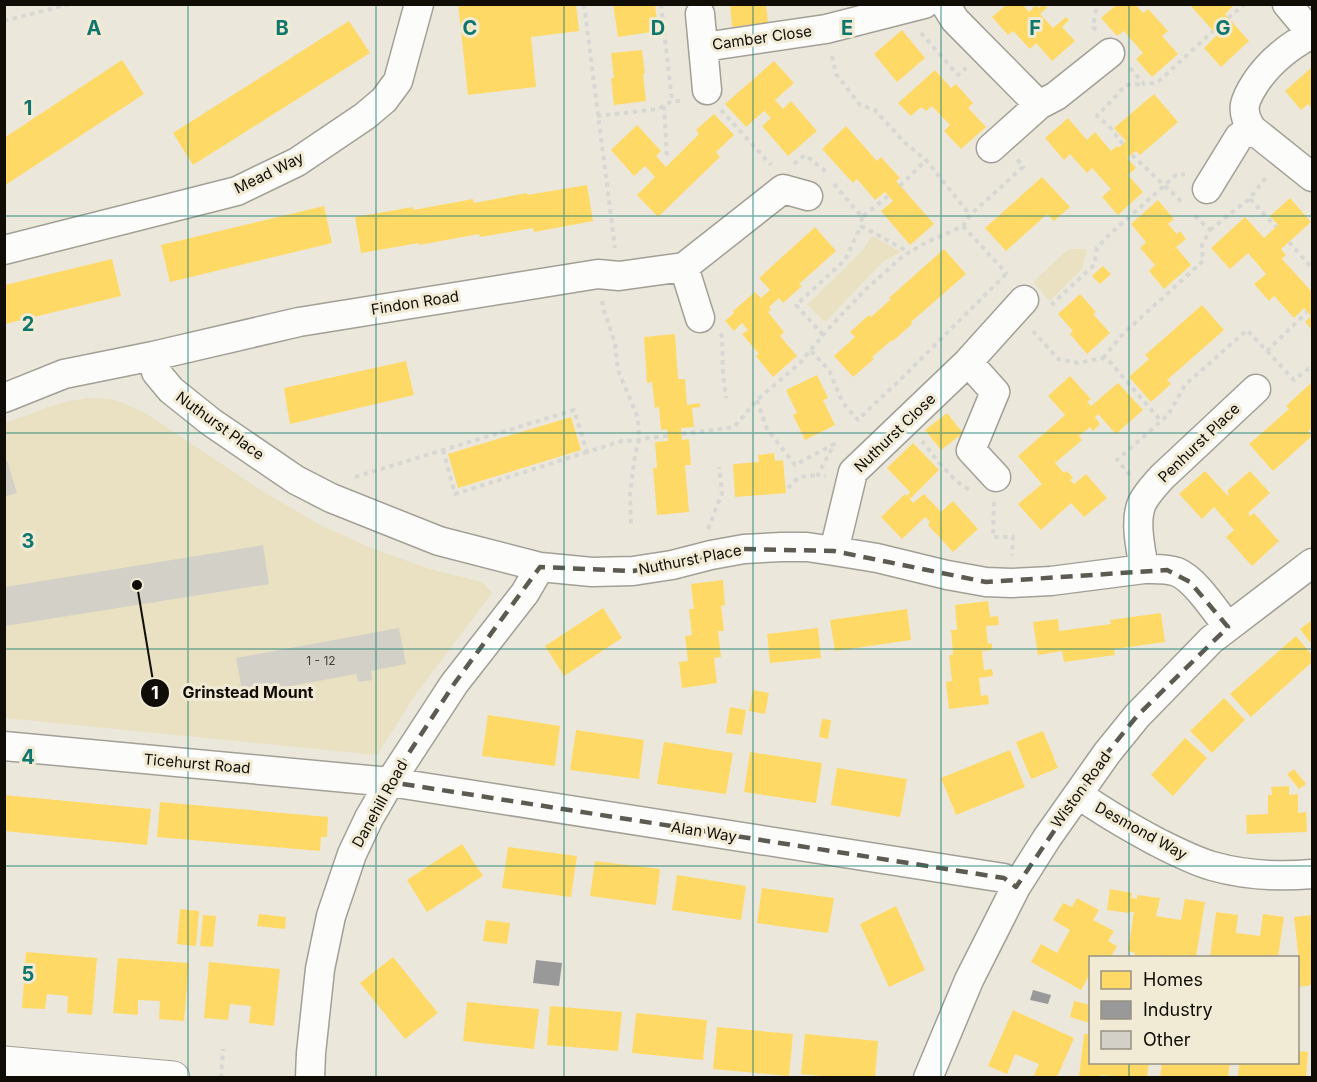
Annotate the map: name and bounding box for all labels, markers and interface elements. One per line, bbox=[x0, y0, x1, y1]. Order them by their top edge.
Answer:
text: A bbox=[87, 16, 102, 40]
text: B bbox=[275, 16, 289, 40]
text: C bbox=[463, 16, 477, 40]
text: D bbox=[651, 16, 665, 40]
text: E bbox=[841, 16, 853, 40]
text: F bbox=[1029, 16, 1041, 40]
text: G bbox=[1215, 16, 1231, 40]
street label: Camber Close bbox=[711, 21, 813, 54]
text: 1 bbox=[24, 96, 32, 120]
street label: Mead Way bbox=[231, 147, 307, 198]
street label: Findon Road bbox=[370, 286, 460, 319]
text: 2 bbox=[22, 312, 34, 336]
street label: Nuthurst Place bbox=[172, 387, 268, 464]
street label: Nuthurst Close bbox=[850, 389, 939, 476]
street label: Penhurst Place bbox=[1154, 399, 1244, 486]
text: 3 bbox=[22, 529, 34, 553]
street label: Nuthurst Place bbox=[637, 540, 743, 579]
house number: 1 - 12 bbox=[306, 653, 336, 668]
callout: Grinstead Mount bbox=[140, 676, 325, 710]
text: 1 bbox=[151, 682, 159, 703]
text: Grinstead Mount bbox=[183, 682, 314, 702]
text: 4 bbox=[21, 745, 35, 769]
street label: Wiston Road bbox=[1047, 748, 1115, 831]
street label: Ticehurst Road bbox=[143, 749, 251, 778]
street label: Danehill Road bbox=[348, 757, 411, 851]
street label: Desmond Way bbox=[1092, 797, 1191, 864]
street label: Alan Way bbox=[670, 817, 739, 846]
legend bbox=[1089, 956, 1299, 1064]
text: 5 bbox=[22, 962, 34, 986]
text: Homes bbox=[1143, 969, 1203, 990]
text: Industry bbox=[1143, 999, 1213, 1020]
text: Other bbox=[1143, 1029, 1191, 1050]

